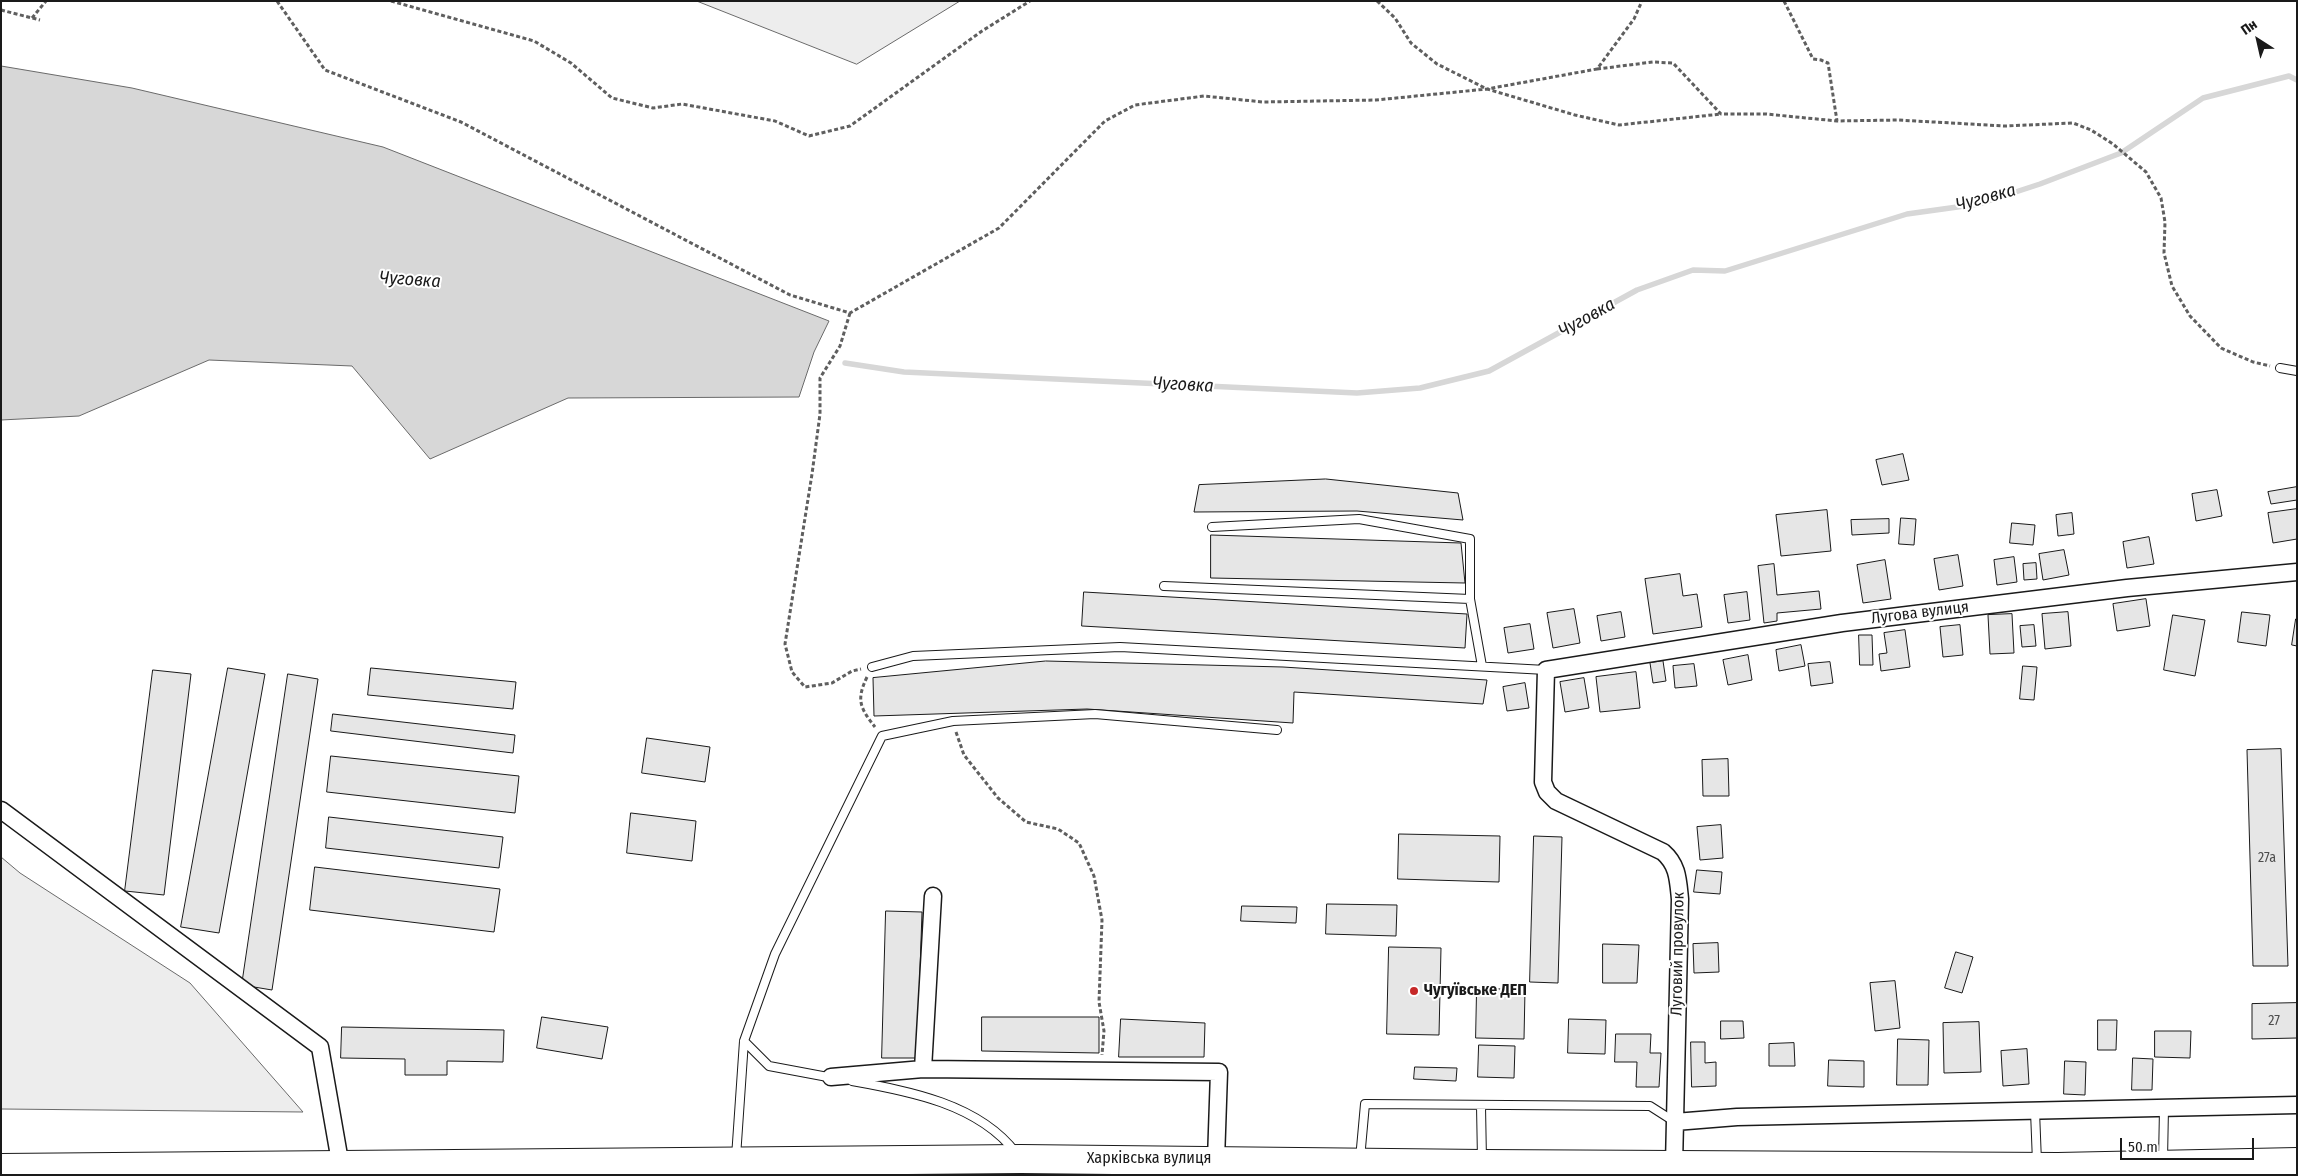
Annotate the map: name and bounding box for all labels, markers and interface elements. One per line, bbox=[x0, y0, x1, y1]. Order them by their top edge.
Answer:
north arrow bbox=[2233, 15, 2283, 65]
text: Пн bbox=[2238, 16, 2260, 39]
water label: Чуговка bbox=[1954, 180, 2018, 216]
water label: Чуговка bbox=[379, 267, 441, 293]
water label: Чуговка bbox=[1555, 294, 1619, 342]
water label: Чуговка bbox=[1152, 373, 1214, 397]
street label: Лугова вулиця bbox=[1870, 597, 1970, 629]
house number: 27а bbox=[2258, 850, 2276, 866]
street label: Луговий провулок bbox=[1667, 892, 1689, 1016]
place label: Чугуївське ДЕП bbox=[1424, 981, 1527, 1001]
marker: Чугуївське ДЕП bbox=[1408, 985, 1420, 997]
house number: 27 bbox=[2268, 1013, 2280, 1029]
scale bar bbox=[2123, 1128, 2257, 1160]
text: 50 m bbox=[2128, 1138, 2158, 1156]
street label: Харківська вулиця bbox=[1087, 1149, 1211, 1169]

